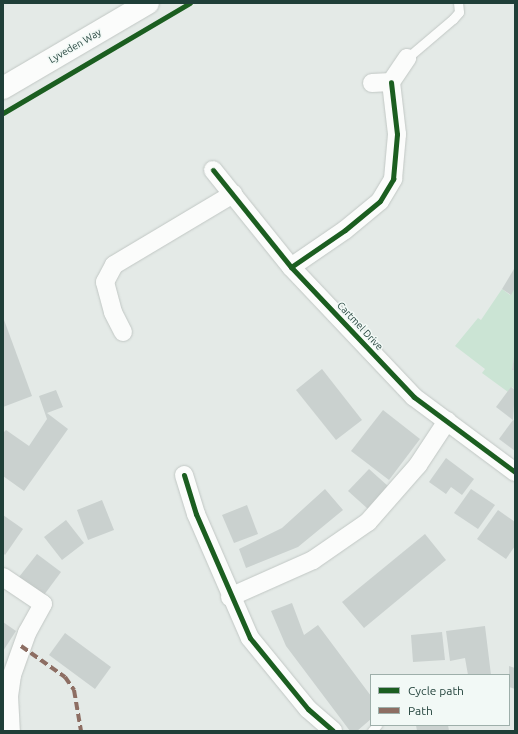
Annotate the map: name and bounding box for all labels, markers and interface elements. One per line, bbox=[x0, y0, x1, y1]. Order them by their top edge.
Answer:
street label: Lyveden Way bbox=[47, 26, 103, 66]
street label: Cartmel Drive bbox=[335, 299, 385, 353]
legend bbox=[370, 674, 510, 726]
text: Cycle path bbox=[408, 684, 464, 697]
text: Path bbox=[408, 704, 433, 717]

